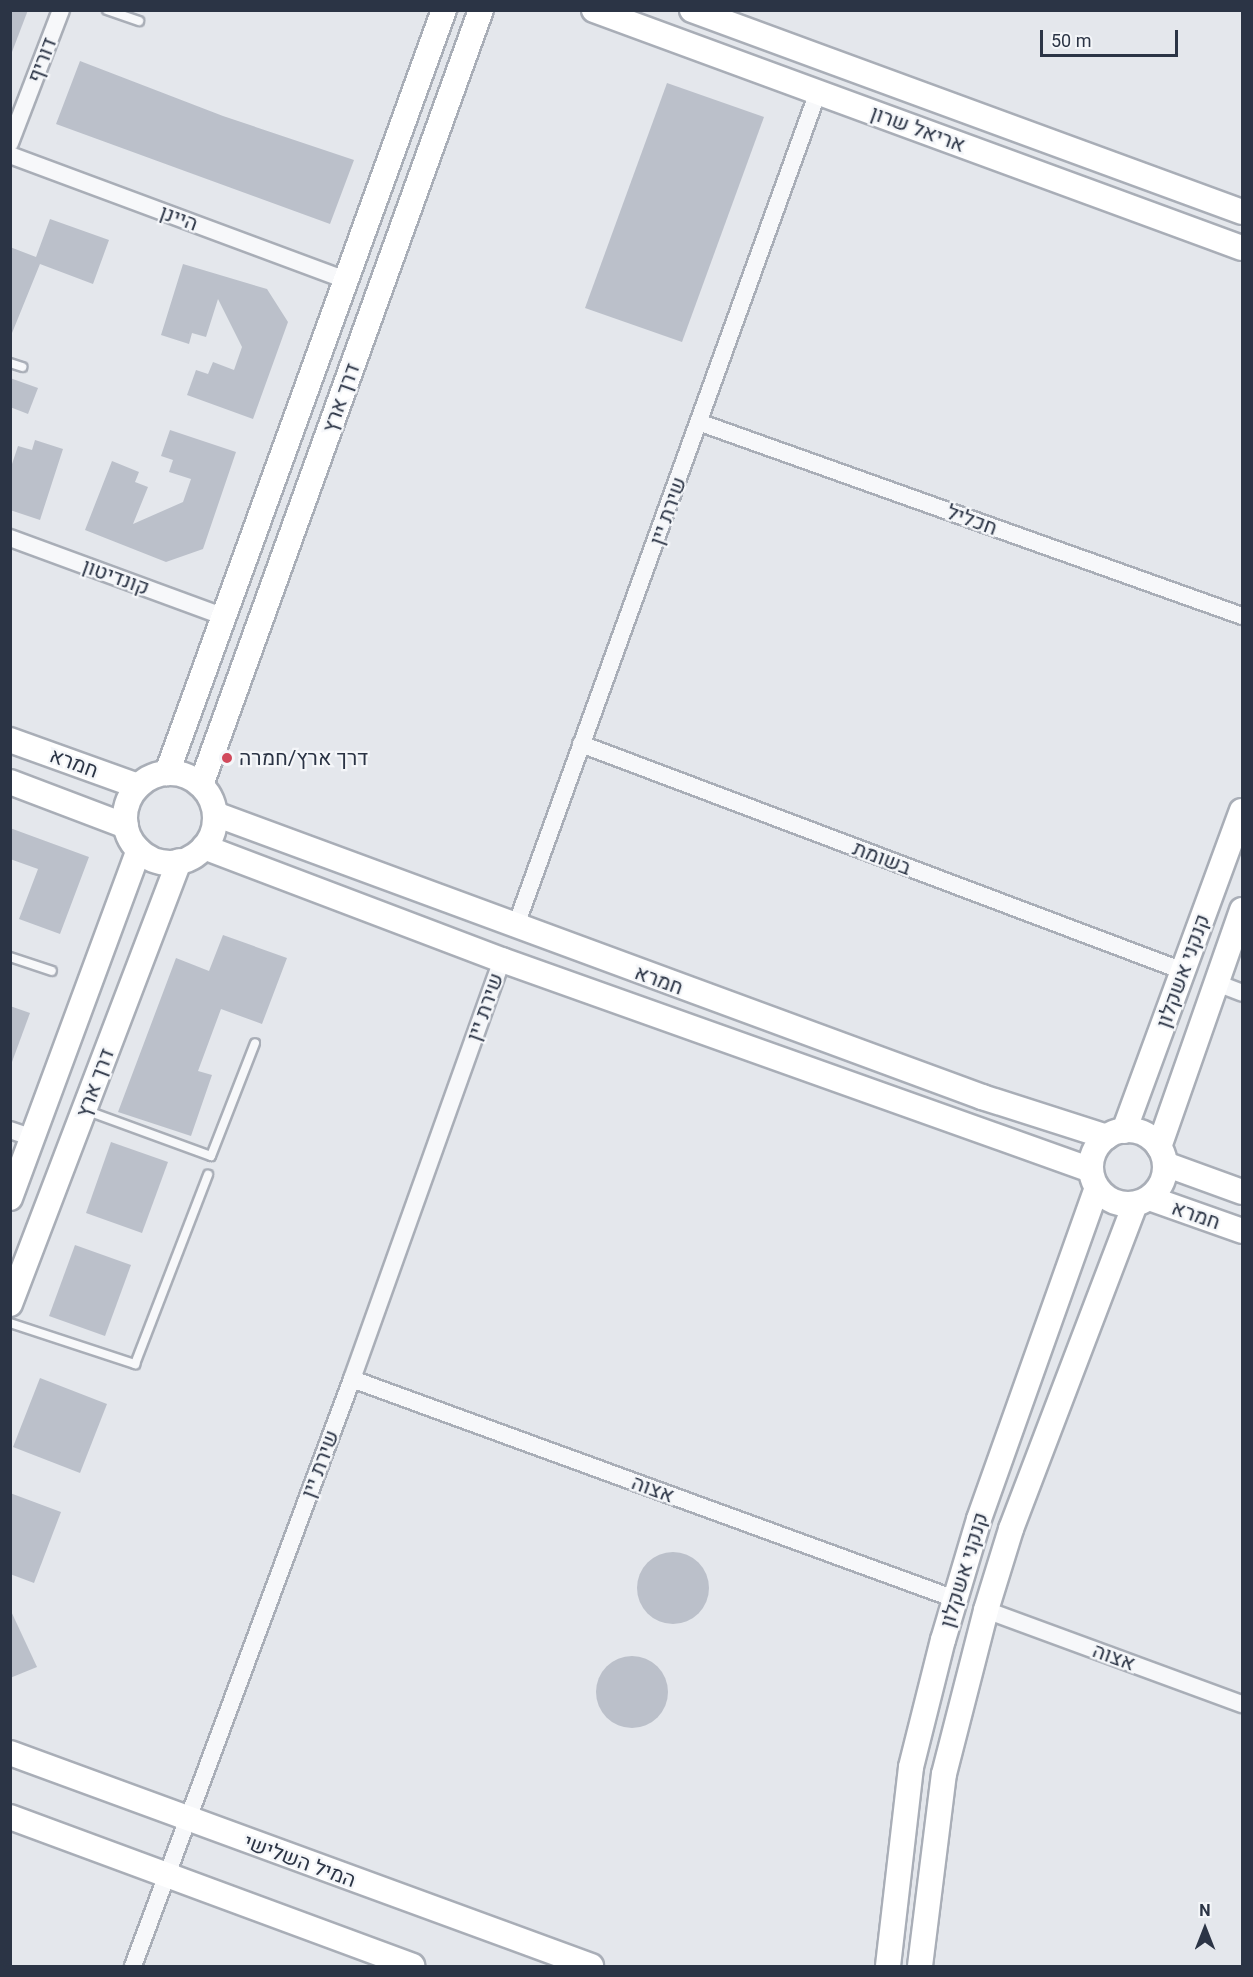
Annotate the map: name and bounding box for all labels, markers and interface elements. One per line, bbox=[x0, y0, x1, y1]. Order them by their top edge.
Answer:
scale bar bbox=[1043, 18, 1181, 56]
text: 50 m bbox=[1051, 30, 1091, 51]
street label: דוריף bbox=[22, 34, 62, 86]
street label: אריאל שרון bbox=[867, 100, 969, 158]
street label: היינן bbox=[157, 200, 201, 236]
street label: דרך ארץ bbox=[317, 360, 365, 436]
street label: שירת יין bbox=[644, 474, 692, 548]
street label: חכליל bbox=[943, 499, 1001, 541]
street label: קונדיטון bbox=[79, 553, 153, 601]
street label: חמרא bbox=[46, 743, 102, 783]
place label: דרך ארץ/חמרה bbox=[239, 745, 368, 771]
marker: דרך ארץ/חמרה bbox=[220, 751, 234, 765]
street label: בשומת bbox=[849, 835, 915, 881]
street label: קנקני אשקלון bbox=[1151, 911, 1215, 1031]
street label: חמרא bbox=[631, 960, 687, 1000]
street label: שירת יין bbox=[461, 970, 509, 1044]
street label: דרך ארץ bbox=[70, 1045, 120, 1121]
street label: חמרא bbox=[1168, 1195, 1224, 1235]
street label: שירת יין bbox=[296, 1427, 344, 1501]
street label: אצוה bbox=[628, 1470, 678, 1508]
street label: קנקני אשקלון bbox=[935, 1509, 993, 1631]
street label: אצוה bbox=[1089, 1638, 1139, 1676]
street label: המיל השלישי bbox=[241, 1829, 359, 1893]
north arrow bbox=[1175, 1899, 1235, 1959]
text: N bbox=[1199, 1901, 1211, 1920]

